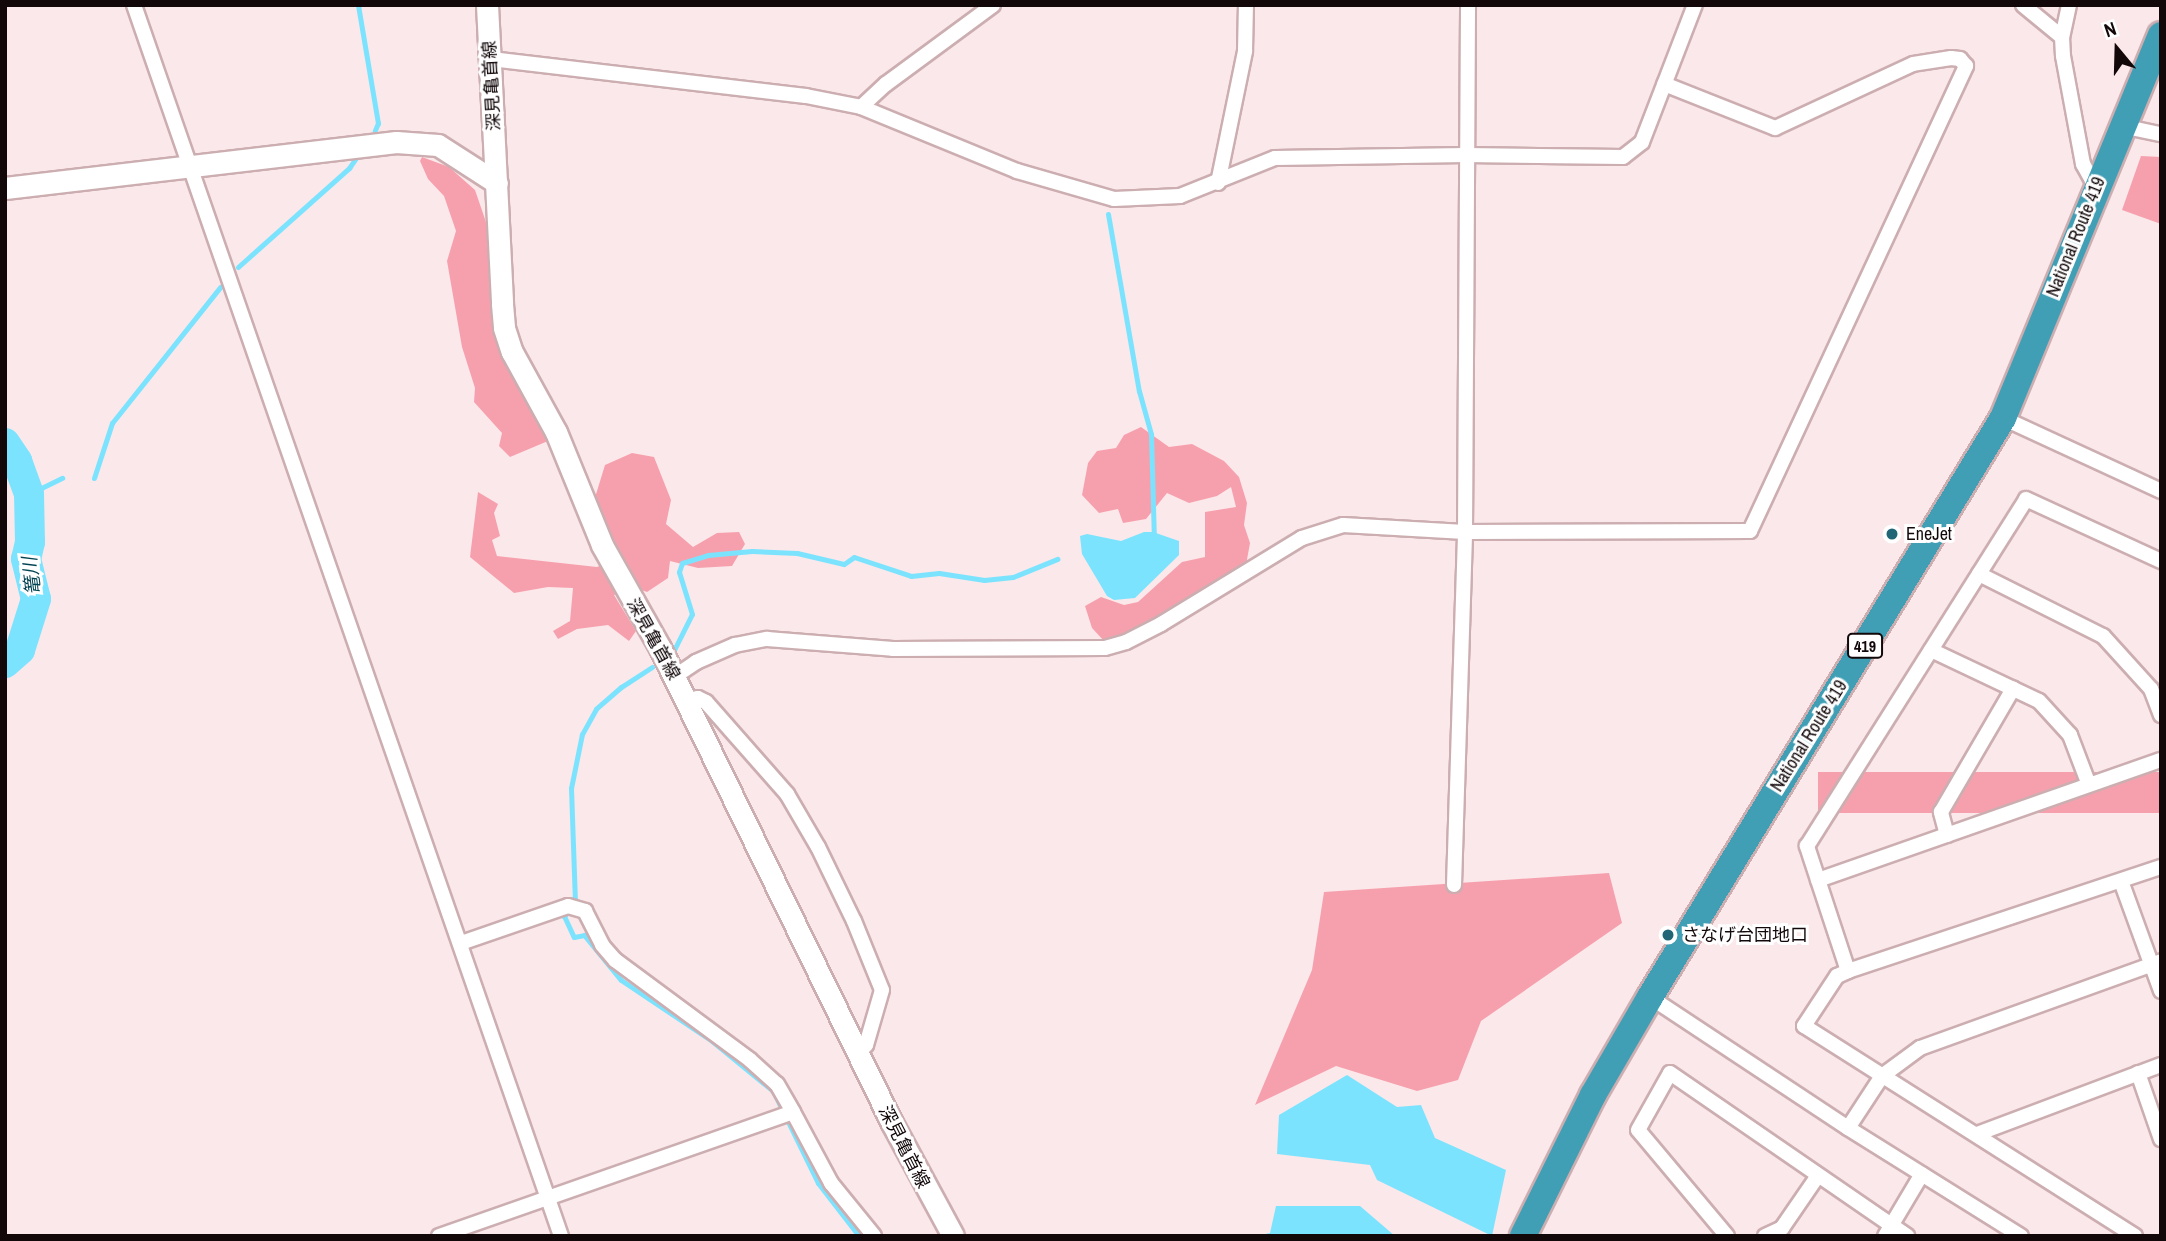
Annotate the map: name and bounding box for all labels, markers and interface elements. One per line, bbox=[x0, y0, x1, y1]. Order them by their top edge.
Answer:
north arrow bbox=[2082, 14, 2152, 84]
text: N bbox=[2101, 15, 2120, 43]
street label: 深見亀首線 bbox=[479, 40, 505, 132]
street label: National Route 419 bbox=[2042, 174, 2110, 300]
place label: EneJet bbox=[1906, 523, 1952, 545]
marker: EneJet bbox=[1884, 526, 1900, 542]
water label: 篭川 bbox=[18, 556, 46, 596]
street label: 深見亀首線 bbox=[622, 594, 684, 684]
road number: 419 bbox=[1846, 634, 1884, 659]
street label: National Route 419 bbox=[1766, 676, 1852, 796]
place label: さなげ台団地口 bbox=[1682, 924, 1808, 946]
marker: さなげ台団地口 bbox=[1660, 927, 1676, 943]
street label: 深見亀首線 bbox=[874, 1102, 934, 1192]

